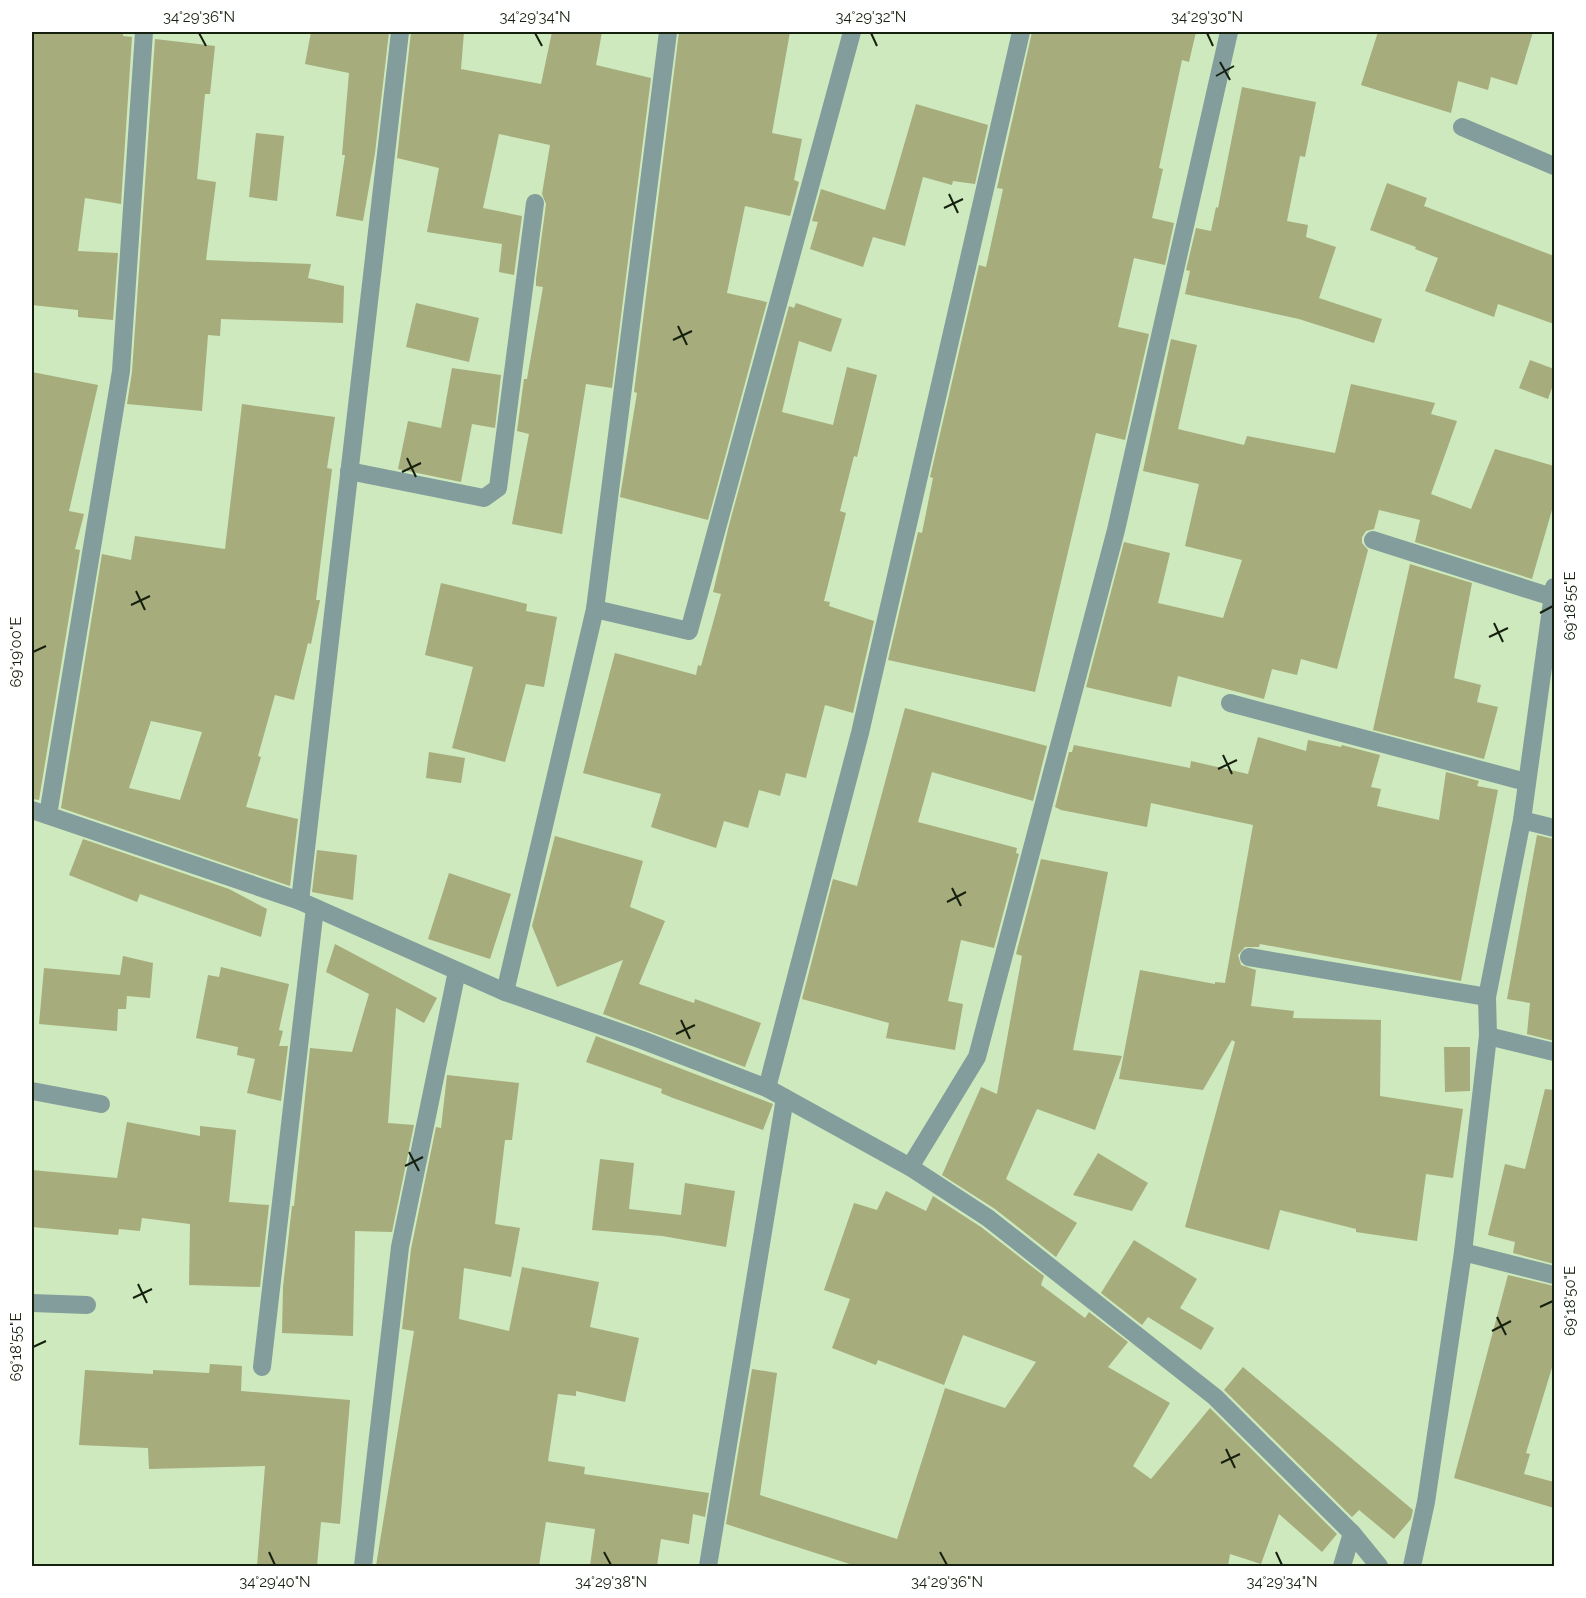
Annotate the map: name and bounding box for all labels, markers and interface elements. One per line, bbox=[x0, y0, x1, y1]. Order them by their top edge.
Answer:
text: 34°29'36"N bbox=[163, 8, 235, 26]
text: 34°29'34"N bbox=[499, 8, 571, 26]
text: 34°29'32"N bbox=[836, 8, 906, 26]
text: 34°29'30"N bbox=[1171, 8, 1243, 26]
text: 69°18'55"E bbox=[1561, 571, 1579, 641]
text: 69°19'00"E bbox=[7, 617, 25, 687]
text: 69°18'50"E bbox=[1561, 1266, 1579, 1336]
text: 69°18'55"E bbox=[7, 1312, 25, 1382]
text: 34°29'40"N bbox=[239, 1573, 311, 1591]
text: 34°29'38"N bbox=[575, 1573, 647, 1591]
text: 34°29'36"N bbox=[911, 1573, 983, 1591]
text: 34°29'34"N bbox=[1246, 1573, 1318, 1591]

